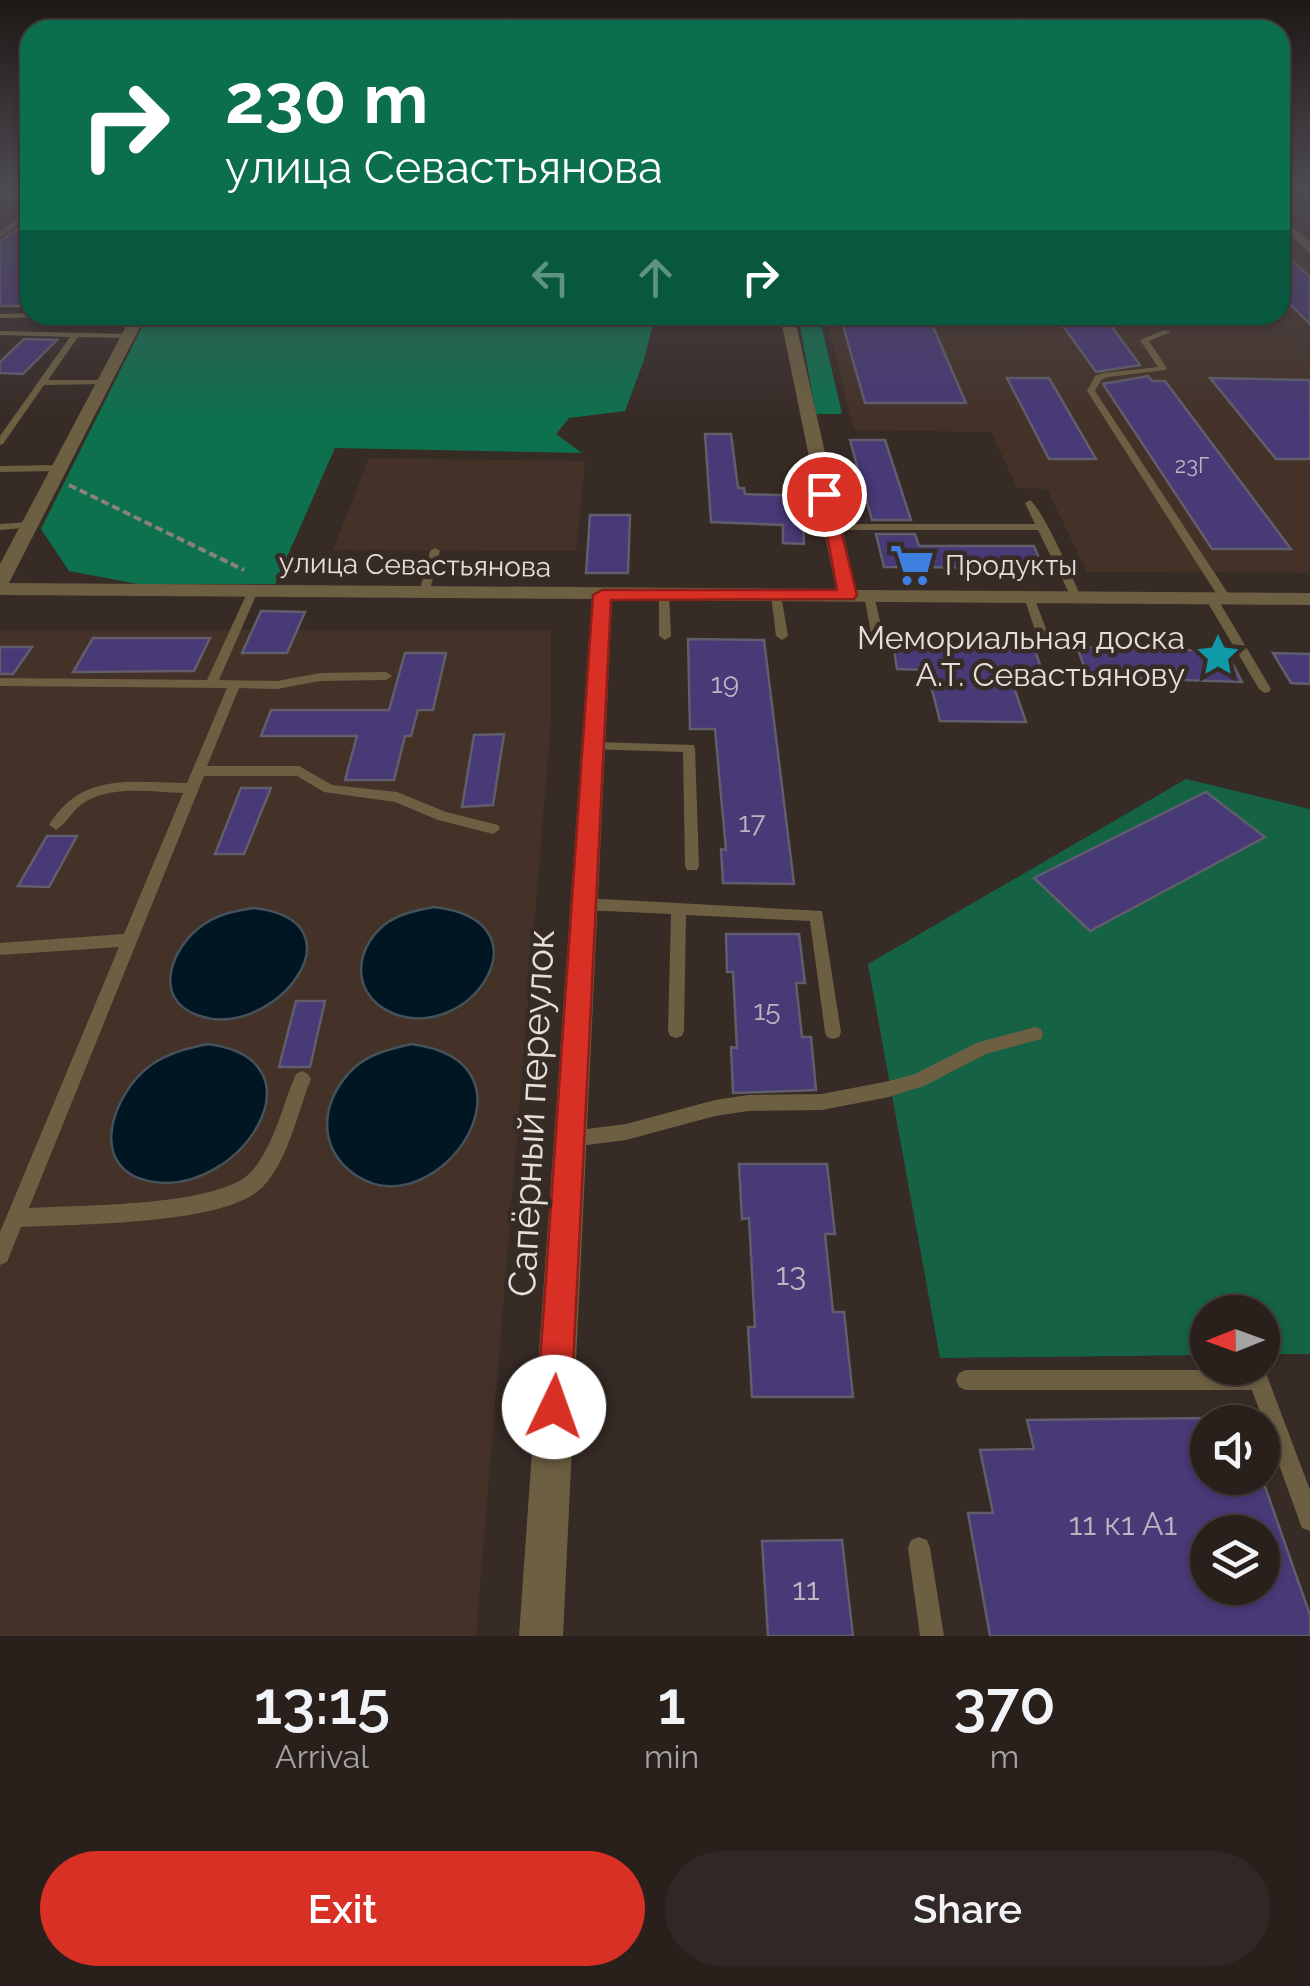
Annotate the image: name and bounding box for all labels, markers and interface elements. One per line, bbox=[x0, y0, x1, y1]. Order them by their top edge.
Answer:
text: 230 m bbox=[225, 57, 429, 139]
icon: right bbox=[60, 60, 190, 190]
text: улица Севастьянова bbox=[225, 141, 663, 194]
icon: left bbox=[523, 250, 578, 305]
icon: ahead bbox=[628, 250, 683, 305]
icon: right bbox=[733, 250, 788, 305]
pin bbox=[782, 452, 867, 537]
house number: 23Г bbox=[1175, 452, 1209, 478]
icon: arrive bbox=[797, 467, 852, 522]
supermarket icon: Продукты bbox=[888, 541, 936, 589]
street label: улица Севастьянова bbox=[279, 546, 551, 584]
place label: Продукты bbox=[945, 549, 1077, 582]
place label: Мемориальная доска А.Т. Севастьянову bbox=[857, 619, 1185, 693]
place icon: Мемориальная доска А.Т. Севастьянову bbox=[1194, 631, 1242, 679]
house number: 19 bbox=[711, 667, 739, 700]
house number: 17 bbox=[739, 806, 765, 839]
street label: Сапёрный переулок bbox=[499, 928, 563, 1298]
house number: 15 bbox=[753, 994, 781, 1027]
house number: 13 bbox=[776, 1255, 806, 1292]
north arrow bbox=[1190, 1295, 1280, 1385]
map controls bbox=[1190, 1295, 1280, 1605]
position arrow bbox=[502, 1355, 606, 1459]
button: sound bbox=[1190, 1405, 1280, 1495]
house number: 11 к1 А1 bbox=[1069, 1505, 1177, 1542]
button: layers bbox=[1190, 1515, 1280, 1605]
house number: 11 bbox=[792, 1570, 820, 1607]
text: 13:15 bbox=[254, 1668, 390, 1738]
text: 1 bbox=[657, 1668, 686, 1738]
text: 370 bbox=[953, 1668, 1056, 1738]
text: Arrival bbox=[275, 1738, 369, 1775]
text: min bbox=[644, 1738, 699, 1775]
text: m bbox=[990, 1738, 1019, 1775]
button: Exit bbox=[40, 1851, 645, 1966]
button: Share bbox=[665, 1851, 1270, 1966]

